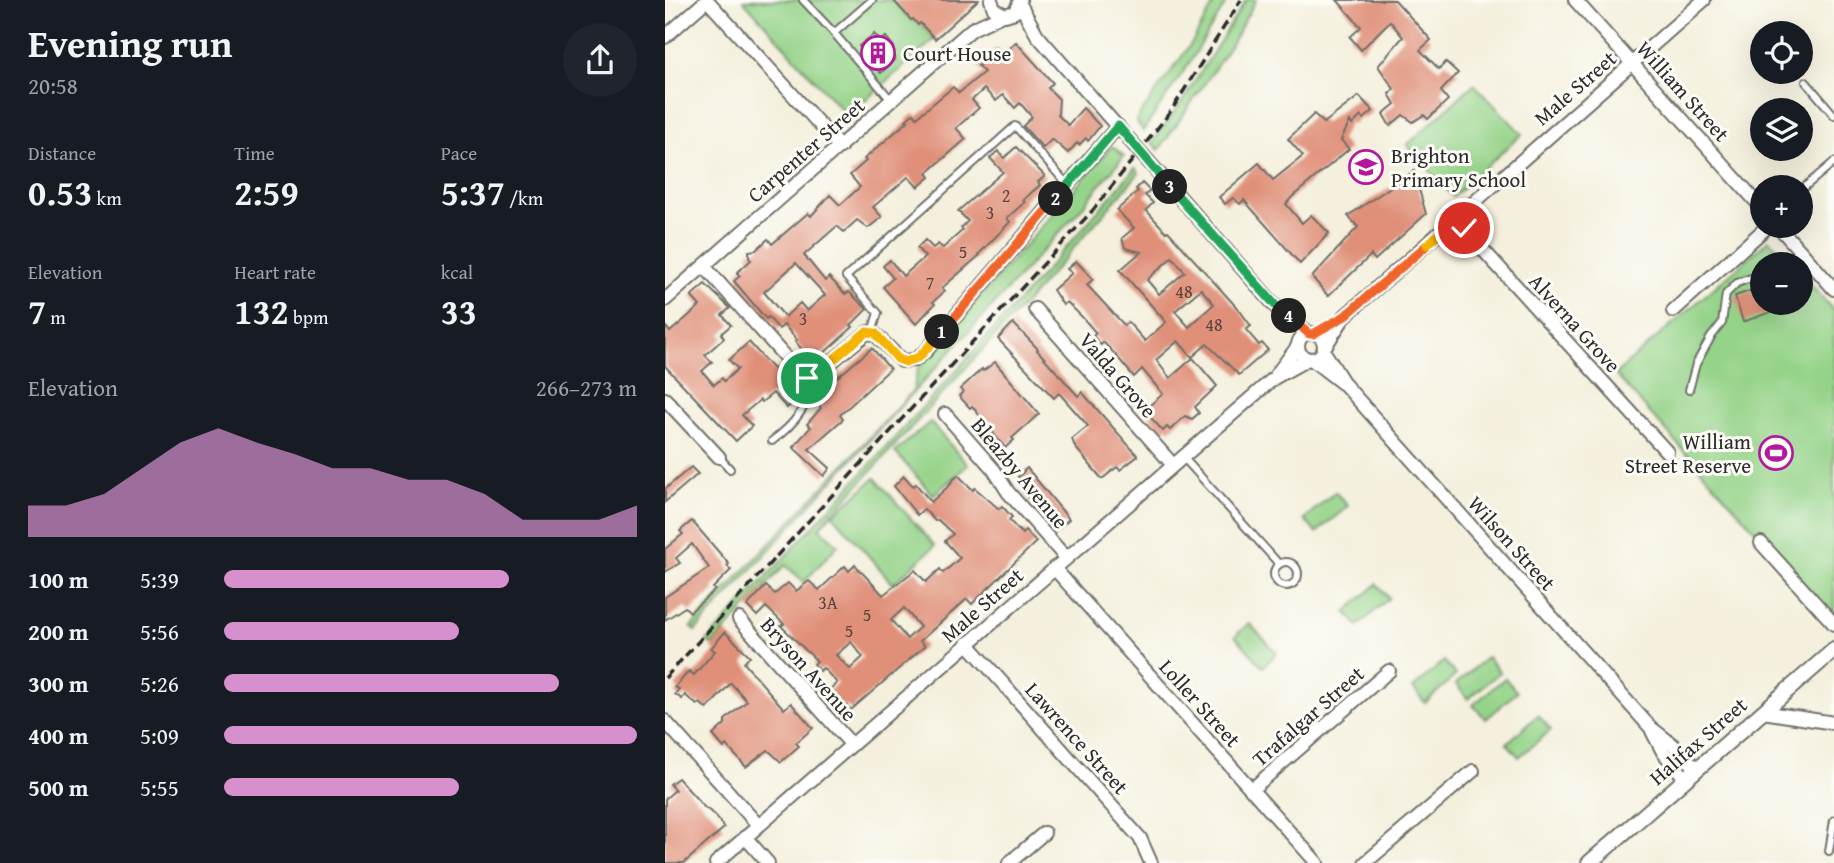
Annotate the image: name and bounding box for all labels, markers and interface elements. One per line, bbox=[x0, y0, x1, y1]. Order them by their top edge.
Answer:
text: Evening run bbox=[28, 15, 232, 71]
map controls bbox=[1750, 21, 1813, 315]
button: locate bbox=[1750, 21, 1813, 84]
button: share bbox=[563, 23, 637, 97]
building icon: Court House bbox=[859, 34, 897, 72]
street label: William Street bbox=[1629, 34, 1737, 149]
place label: Court House bbox=[903, 38, 1012, 69]
street label: Male Street bbox=[1527, 43, 1624, 133]
text: 20:58 bbox=[28, 69, 78, 102]
street label: Carpenter Street bbox=[740, 90, 872, 210]
button: layers bbox=[1750, 98, 1813, 161]
text: Distance bbox=[28, 139, 96, 167]
text: Time bbox=[234, 139, 275, 167]
text: Pace bbox=[441, 139, 477, 167]
place label: Brighton Primary School bbox=[1391, 140, 1526, 195]
school or university icon: Brighton Primary School bbox=[1347, 148, 1385, 186]
text: 0.53 bbox=[28, 167, 92, 218]
text: 2:59 bbox=[234, 167, 299, 218]
text: 5:37 bbox=[441, 167, 505, 218]
pin: 3 bbox=[1153, 170, 1187, 204]
text: 3 bbox=[1165, 172, 1174, 200]
button: + bbox=[1750, 175, 1813, 238]
house number: 2 bbox=[1002, 182, 1010, 209]
pin: 2 bbox=[1039, 182, 1073, 216]
text: km bbox=[92, 184, 122, 212]
text: /km bbox=[505, 184, 543, 212]
text: 2 bbox=[1051, 184, 1060, 212]
pin bbox=[1434, 198, 1494, 258]
house number: 3 bbox=[986, 199, 994, 226]
icon: check bbox=[1445, 209, 1483, 247]
house number: 5 bbox=[959, 238, 967, 265]
button: − bbox=[1750, 252, 1813, 315]
text: Elevation bbox=[28, 258, 102, 286]
text: Heart rate bbox=[234, 258, 316, 286]
text: kcal bbox=[441, 258, 473, 286]
street label: Alverna Grove bbox=[1522, 266, 1628, 380]
house number: 7 bbox=[926, 269, 934, 296]
house number: 48 bbox=[1175, 278, 1193, 305]
text: 7 bbox=[28, 286, 46, 337]
text: 132 bbox=[234, 286, 289, 337]
text: 33 bbox=[441, 286, 477, 337]
pin: 4 bbox=[1271, 298, 1307, 334]
text: 4 bbox=[1284, 301, 1293, 329]
text: m bbox=[46, 303, 66, 331]
text: bpm bbox=[289, 303, 329, 331]
house number: 3 bbox=[799, 305, 807, 332]
house number: 48 bbox=[1205, 311, 1223, 338]
pin: 1 bbox=[925, 314, 959, 350]
text: 1 bbox=[937, 317, 946, 345]
street label: Valda Grove bbox=[1072, 325, 1164, 425]
pin bbox=[777, 348, 837, 408]
icon: arrive bbox=[788, 359, 826, 397]
text: Elevation bbox=[28, 371, 118, 404]
text: 266–273 m bbox=[536, 371, 637, 404]
street label: Bleazby Avenue bbox=[964, 410, 1076, 536]
place label: William Street Reserve bbox=[1625, 426, 1751, 481]
sports icon: William Street Reserve bbox=[1757, 434, 1795, 472]
street label: Wilson Street bbox=[1461, 489, 1563, 598]
street label: Male Street bbox=[934, 560, 1031, 650]
text: 100 m bbox=[28, 563, 89, 596]
text: 5:39 bbox=[140, 563, 179, 596]
house number: 3A bbox=[818, 589, 838, 616]
house number: 5 bbox=[863, 601, 871, 628]
street label: Bryson Avenue bbox=[754, 610, 864, 728]
text: 200 m bbox=[28, 615, 89, 648]
text: 5:56 bbox=[140, 615, 179, 648]
house number: 5 bbox=[845, 617, 853, 644]
street label: Loller Street bbox=[1152, 652, 1248, 754]
street label: Trafalgar Street bbox=[1245, 658, 1371, 773]
text: 300 m bbox=[28, 667, 89, 700]
text: 5:26 bbox=[140, 667, 179, 700]
street label: Lawrence Street bbox=[1018, 675, 1136, 801]
street label: Halifax Street bbox=[1642, 689, 1754, 792]
text: 400 m bbox=[28, 719, 89, 752]
text: 5:09 bbox=[140, 719, 179, 752]
text: 500 m bbox=[28, 771, 89, 804]
text: 5:55 bbox=[140, 771, 179, 804]

